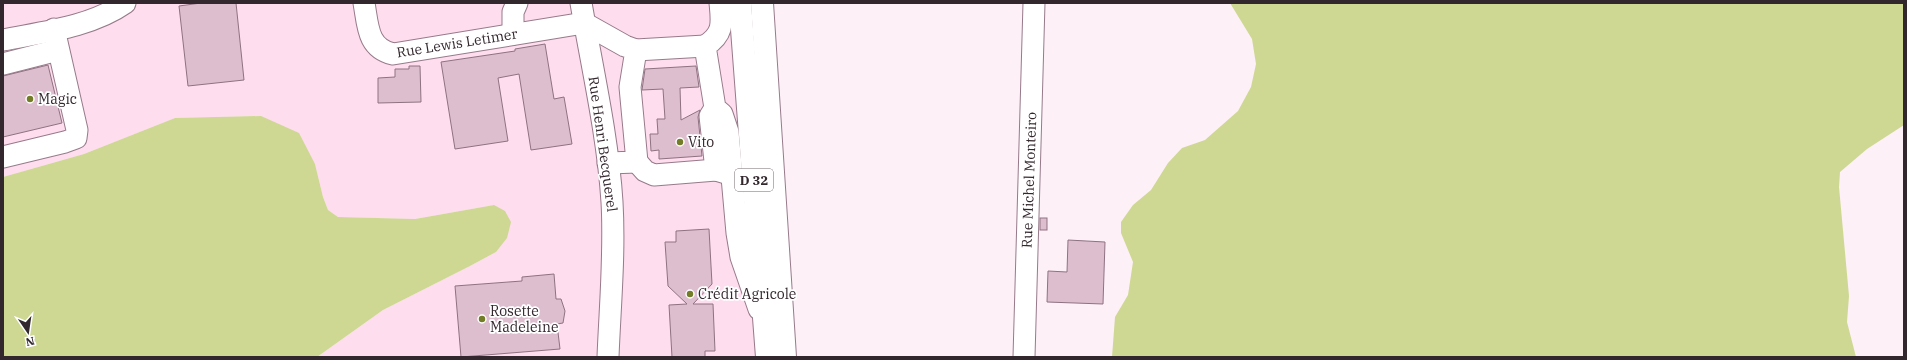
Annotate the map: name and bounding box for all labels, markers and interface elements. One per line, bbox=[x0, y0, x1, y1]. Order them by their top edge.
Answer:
street label: Rue Lewis Letimer bbox=[395, 24, 520, 61]
street label: Rue Henri Becquerel bbox=[585, 75, 621, 213]
place label: Magic bbox=[38, 90, 77, 108]
marker: Magic bbox=[25, 94, 35, 104]
street label: Rue Michel Monteiro bbox=[1018, 111, 1040, 248]
place label: Vito bbox=[688, 133, 714, 151]
marker: Vito bbox=[675, 137, 685, 147]
road number: D 32 bbox=[735, 169, 773, 191]
place label: Crédit Agricole bbox=[698, 285, 796, 303]
marker: Crédit Agricole bbox=[685, 289, 695, 299]
place label: Rosette Madeleine bbox=[490, 302, 558, 336]
north arrow bbox=[8, 312, 48, 352]
marker: Rosette Madeleine bbox=[477, 314, 487, 324]
text: N bbox=[24, 334, 36, 350]

